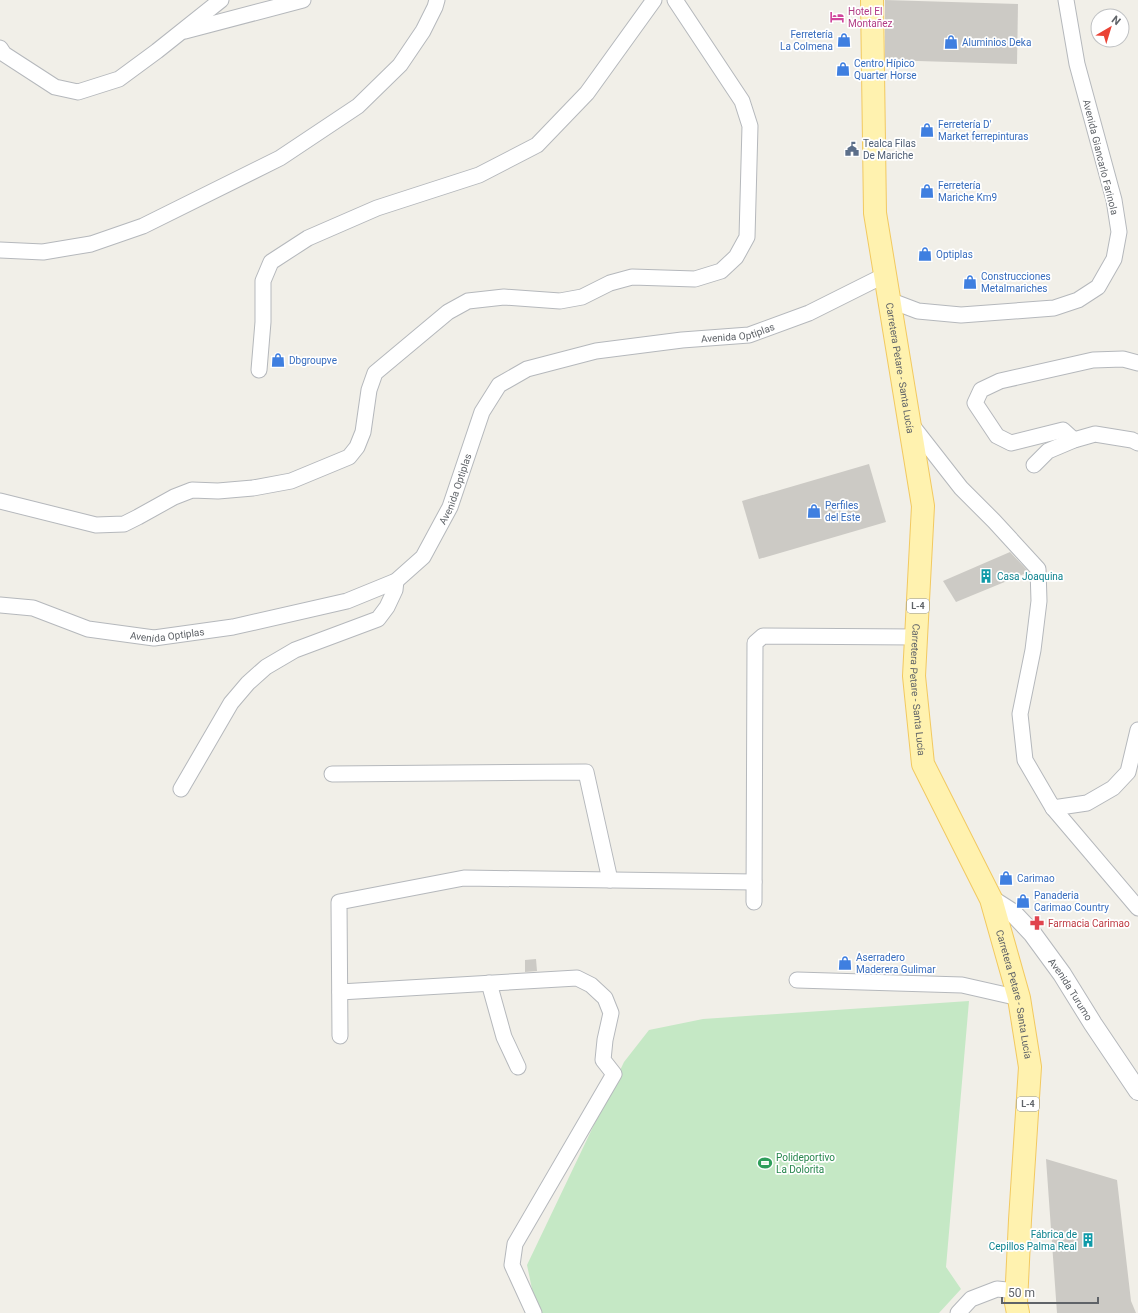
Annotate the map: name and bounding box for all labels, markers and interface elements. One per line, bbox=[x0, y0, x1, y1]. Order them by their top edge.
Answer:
place label: Hotel El Montañez bbox=[848, 6, 892, 29]
north arrow bbox=[1090, 8, 1130, 48]
hotel icon: Hotel El Montañez bbox=[829, 9, 845, 25]
text: N bbox=[1109, 13, 1123, 28]
place label: Ferretería La Colmena bbox=[780, 29, 833, 52]
shop icon: Ferretería La Colmena bbox=[836, 32, 852, 48]
shop icon: Aluminios Deka bbox=[943, 34, 959, 50]
place label: Aluminios Deka bbox=[962, 37, 1031, 48]
place label: Centro Hípico Quarter Horse bbox=[854, 58, 917, 81]
shop icon: Centro Hípico Quarter Horse bbox=[835, 61, 851, 77]
street label: Avenida Giancarlo Farinola bbox=[1081, 98, 1120, 216]
place label: Ferretería D' Market ferrepinturas bbox=[938, 119, 1028, 142]
shop icon: Ferretería D' Market ferrepinturas bbox=[919, 122, 935, 138]
place label: Tealca Filas De Mariche bbox=[863, 138, 916, 161]
public building icon: Tealca Filas De Mariche bbox=[844, 141, 860, 157]
place label: Ferretería Mariche Km9 bbox=[938, 180, 997, 203]
shop icon: Ferretería Mariche Km9 bbox=[919, 183, 935, 199]
shop icon: Optiplas bbox=[917, 246, 933, 262]
place label: Optiplas bbox=[936, 249, 973, 260]
place label: Construcciones Metalmariches bbox=[981, 271, 1051, 294]
shop icon: Construcciones Metalmariches bbox=[962, 274, 978, 290]
street label: Carretera Petare - Santa Lucía bbox=[884, 302, 916, 434]
street label: Avenida Optiplas bbox=[701, 321, 776, 345]
shop icon: Dbgroupve bbox=[270, 352, 286, 368]
place label: Dbgroupve bbox=[289, 355, 337, 366]
street label: Avenida Optiplas bbox=[437, 452, 474, 526]
place label: Perfiles del Este bbox=[825, 500, 860, 523]
shop icon: Perfiles del Este bbox=[806, 503, 822, 519]
building icon: Casa Joaquina bbox=[978, 568, 994, 584]
place label: Casa Joaquina bbox=[997, 571, 1063, 582]
road number: L-4 bbox=[907, 599, 929, 613]
street label: Carretera Petare - Santa Lucía bbox=[908, 623, 927, 756]
street label: Avenida Optiplas bbox=[129, 626, 205, 644]
shop icon: Carimao bbox=[998, 870, 1014, 886]
place label: Carimao bbox=[1017, 873, 1055, 884]
place label: Panaderia Carimao Country bbox=[1034, 890, 1109, 913]
shop icon: Panaderia Carimao Country bbox=[1015, 893, 1031, 909]
pharmacy icon: Farmacia Carimao bbox=[1029, 915, 1045, 931]
place label: Farmacia Carimao bbox=[1048, 918, 1130, 929]
street label: Carretera Petare - Santa Lucía bbox=[994, 928, 1034, 1060]
place label: Aserradero Maderera Gulimar bbox=[856, 952, 936, 975]
shop icon: Aserradero Maderera Gulimar bbox=[837, 955, 853, 971]
street label: Avenida Turumo bbox=[1046, 956, 1095, 1023]
road number: L-4 bbox=[1017, 1097, 1039, 1111]
place label: Polideportivo La Dolorita bbox=[776, 1152, 835, 1175]
sports icon: Polideportivo La Dolorita bbox=[757, 1155, 773, 1171]
place label: Fábrica de Cepillos Palma Real bbox=[989, 1229, 1077, 1252]
building icon: Fábrica de Cepillos Palma Real bbox=[1080, 1232, 1096, 1248]
scale bar bbox=[1002, 1279, 1098, 1305]
text: 50 m bbox=[1008, 1286, 1035, 1300]

